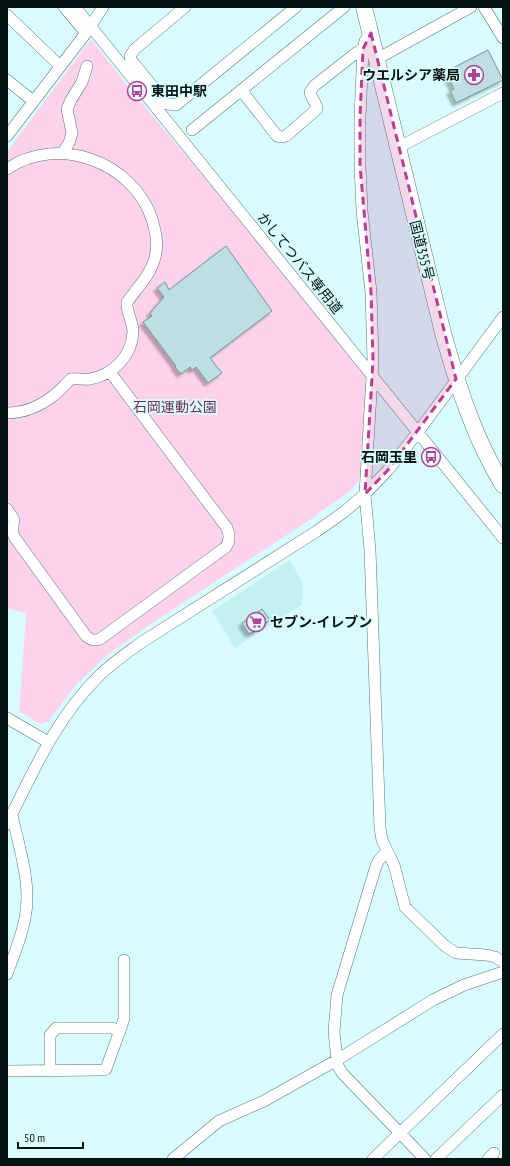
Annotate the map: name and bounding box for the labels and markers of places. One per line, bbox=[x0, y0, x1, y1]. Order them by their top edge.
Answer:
pharmacy icon: ウエルシア薬局 bbox=[463, 64, 485, 86]
place label: ウエルシア薬局 bbox=[362, 66, 460, 84]
bus stop icon: 東田中駅 bbox=[126, 80, 148, 102]
place label: 東田中駅 bbox=[151, 82, 207, 100]
bus stop icon: 石岡玉里 bbox=[420, 446, 442, 468]
place label: 石岡玉里 bbox=[361, 448, 417, 466]
supermarket icon: セブン-イレブン bbox=[245, 611, 267, 633]
place label: セブン-イレブン bbox=[270, 613, 372, 631]

